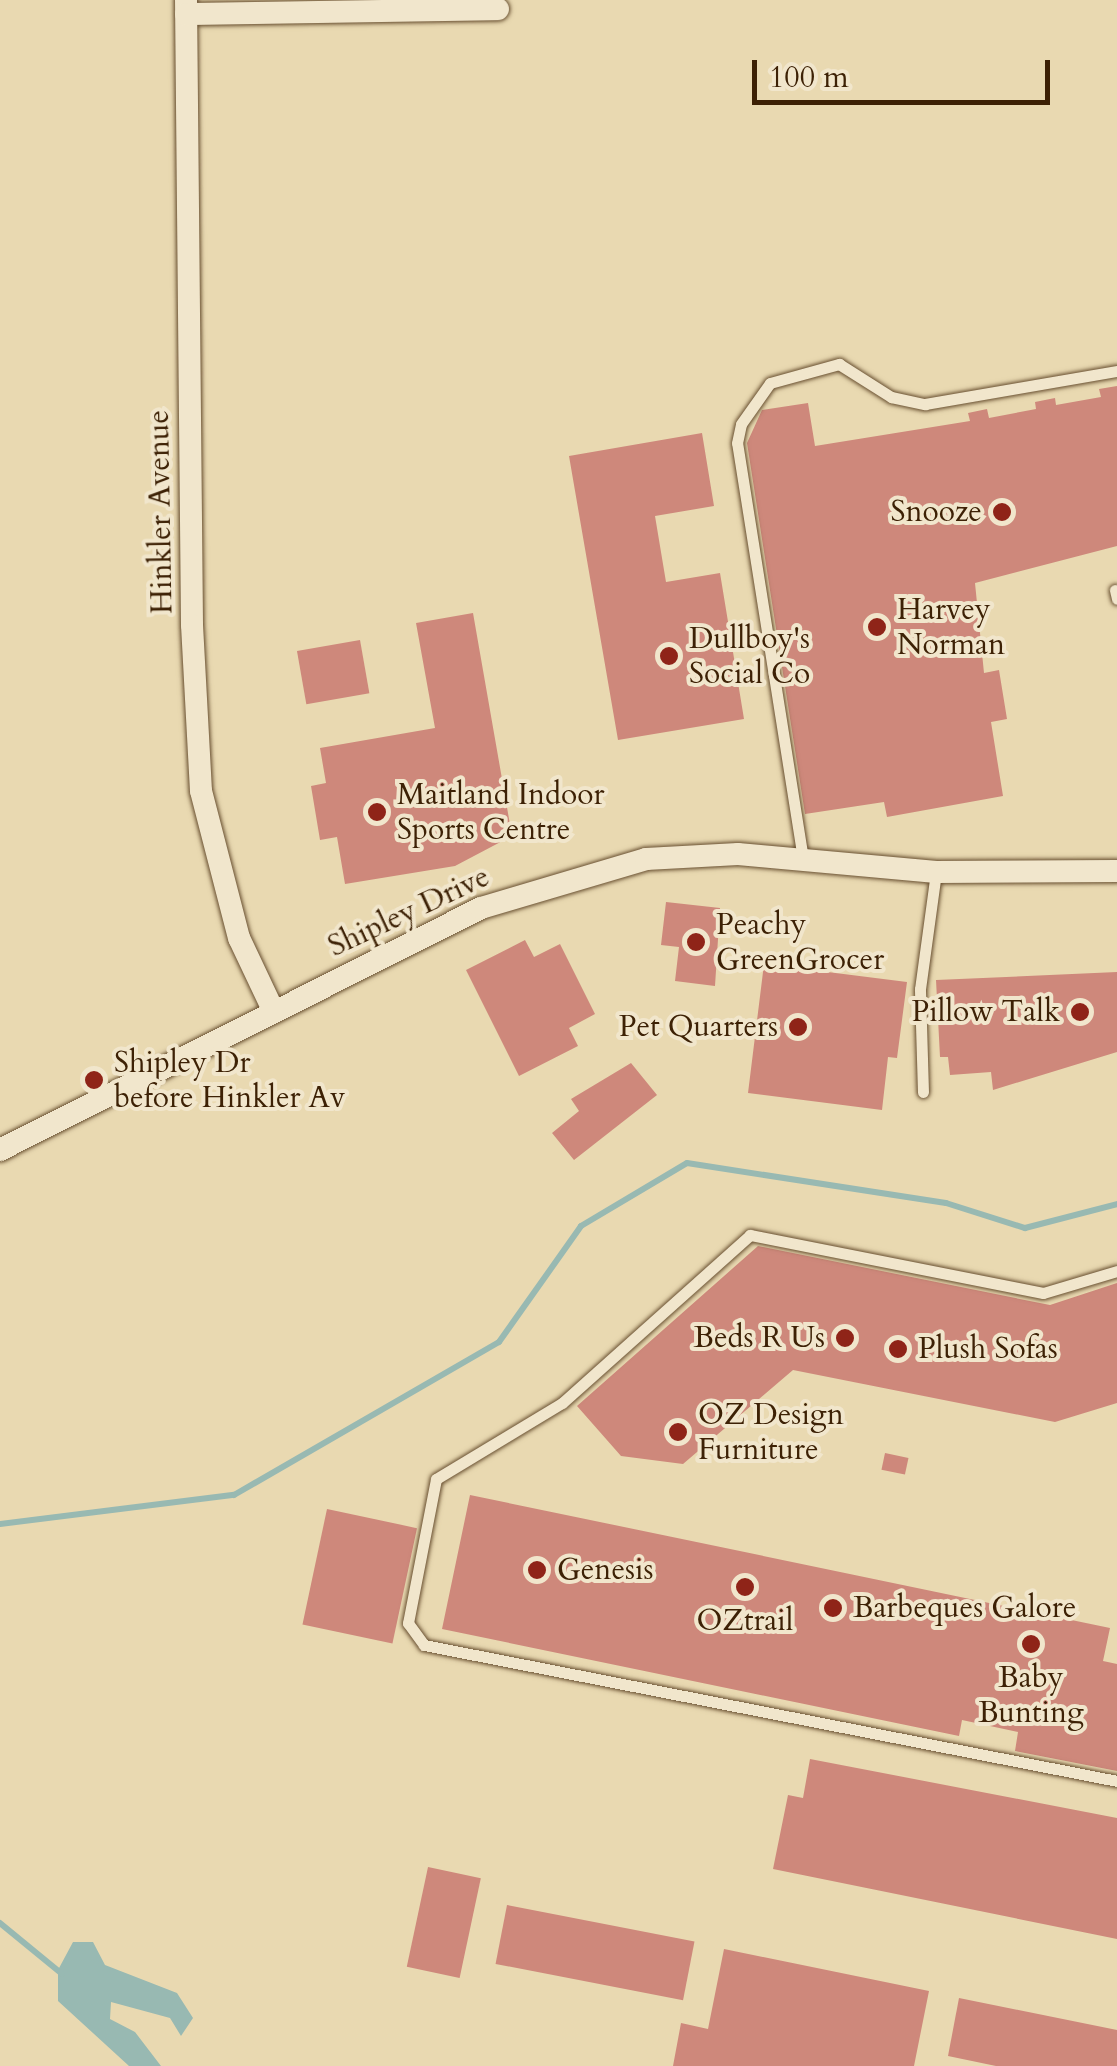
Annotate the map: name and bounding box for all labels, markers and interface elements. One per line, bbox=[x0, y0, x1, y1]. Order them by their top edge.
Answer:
scale bar bbox=[757, 40, 1054, 102]
text: 100 m bbox=[769, 57, 849, 98]
street label: Hinkler Avenue bbox=[141, 410, 181, 614]
place label: Snooze bbox=[890, 494, 982, 530]
marker: Snooze bbox=[991, 501, 1013, 523]
place label: Harvey Norman bbox=[897, 592, 1005, 662]
marker: Harvey Norman bbox=[866, 616, 888, 638]
place label: Dullboy's Social Co bbox=[689, 621, 810, 692]
marker: Dullboy's Social Co bbox=[658, 645, 680, 667]
place label: Maitland Indoor Sports Centre bbox=[397, 777, 604, 848]
marker: Maitland Indoor Sports Centre bbox=[366, 801, 388, 823]
street label: Shipley Drive bbox=[323, 859, 495, 965]
place label: Peachy GreenGrocer bbox=[716, 907, 884, 978]
marker: Peachy GreenGrocer bbox=[685, 931, 707, 953]
place label: Pillow Talk bbox=[912, 994, 1060, 1030]
marker: Pillow Talk bbox=[1069, 1001, 1091, 1023]
place label: Pet Quarters bbox=[619, 1009, 778, 1045]
marker: Pet Quarters bbox=[787, 1016, 809, 1038]
place label: Shipley Dr before Hinkler Av bbox=[114, 1045, 345, 1116]
marker: Shipley Dr before Hinkler Av bbox=[83, 1069, 105, 1091]
place label: Beds R Us bbox=[694, 1320, 825, 1356]
marker: Beds R Us bbox=[834, 1327, 856, 1349]
place label: Plush Sofas bbox=[918, 1331, 1058, 1367]
marker: Plush Sofas bbox=[887, 1338, 909, 1360]
place label: OZ Design Furniture bbox=[698, 1397, 844, 1468]
marker: OZ Design Furniture bbox=[667, 1421, 689, 1443]
place label: Genesis bbox=[557, 1552, 654, 1588]
marker: Genesis bbox=[526, 1559, 548, 1581]
marker: OZtrail bbox=[734, 1576, 756, 1598]
place label: Barbeques Galore bbox=[853, 1590, 1076, 1626]
marker: Barbeques Galore bbox=[822, 1597, 844, 1619]
place label: OZtrail bbox=[697, 1603, 793, 1639]
marker: Baby Bunting bbox=[1020, 1633, 1042, 1655]
place label: Baby Bunting bbox=[978, 1660, 1084, 1730]

